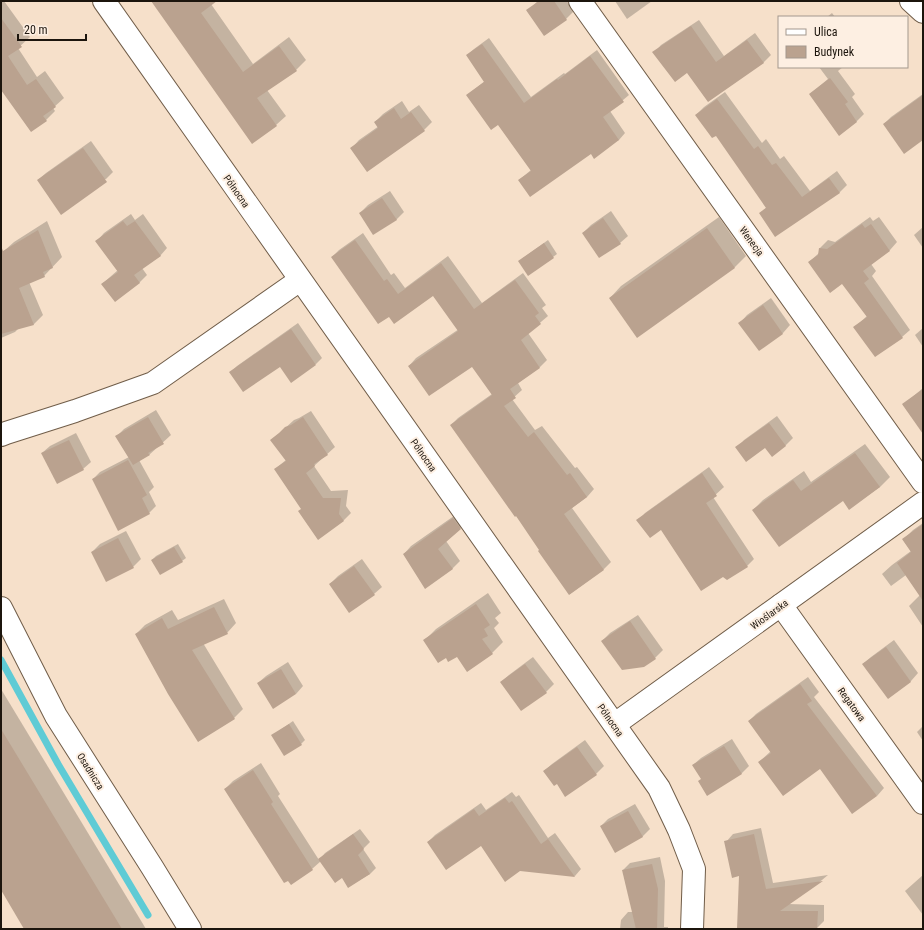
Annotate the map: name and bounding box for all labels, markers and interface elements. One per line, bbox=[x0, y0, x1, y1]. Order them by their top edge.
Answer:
scale bar bbox=[18, 16, 86, 42]
legend bbox=[778, 16, 908, 68]
text: 20 m bbox=[24, 23, 48, 37]
text: Ulica bbox=[814, 25, 838, 39]
text: Budynek bbox=[814, 45, 855, 59]
street label: Północna bbox=[221, 173, 252, 210]
street label: Wenecja bbox=[737, 225, 766, 258]
street label: Północna bbox=[408, 437, 439, 474]
street label: Wioślarska bbox=[748, 597, 790, 632]
street label: Regatowa bbox=[836, 685, 868, 723]
street label: Północna bbox=[595, 702, 626, 739]
street label: Osadnicza bbox=[75, 751, 106, 792]

